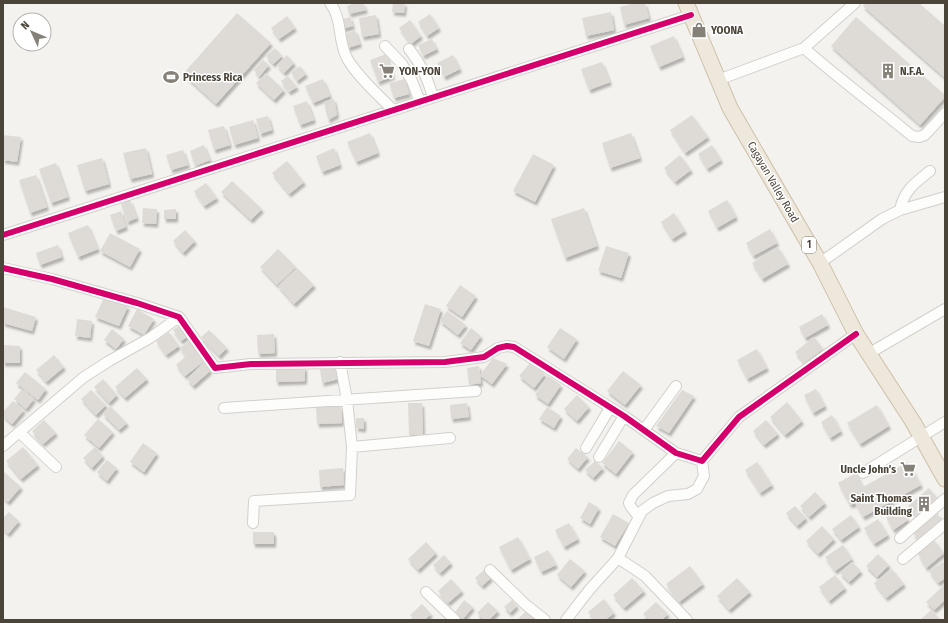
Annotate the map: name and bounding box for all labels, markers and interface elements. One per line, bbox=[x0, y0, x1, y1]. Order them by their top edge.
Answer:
north arrow bbox=[12, 12, 52, 52]
text: N bbox=[18, 19, 32, 32]
shop icon: YOONA bbox=[690, 21, 708, 39]
place label: YOONA bbox=[710, 24, 744, 37]
supermarket icon: YON-YON bbox=[378, 62, 396, 80]
building icon: N.F.A. bbox=[879, 62, 897, 80]
place label: YON-YON bbox=[398, 65, 441, 78]
place label: N.F.A. bbox=[900, 65, 925, 78]
sports icon: Princess Rica bbox=[162, 68, 180, 86]
place label: Princess Rica bbox=[183, 71, 243, 84]
street label: Cagayan Valley Road bbox=[745, 139, 801, 225]
road number: 1 bbox=[802, 237, 816, 253]
supermarket icon: Uncle John's bbox=[899, 460, 917, 478]
place label: Uncle John's bbox=[841, 463, 896, 476]
place label: Saint Thomas Building bbox=[850, 492, 913, 518]
building icon: Saint Thomas Building bbox=[915, 495, 933, 513]

